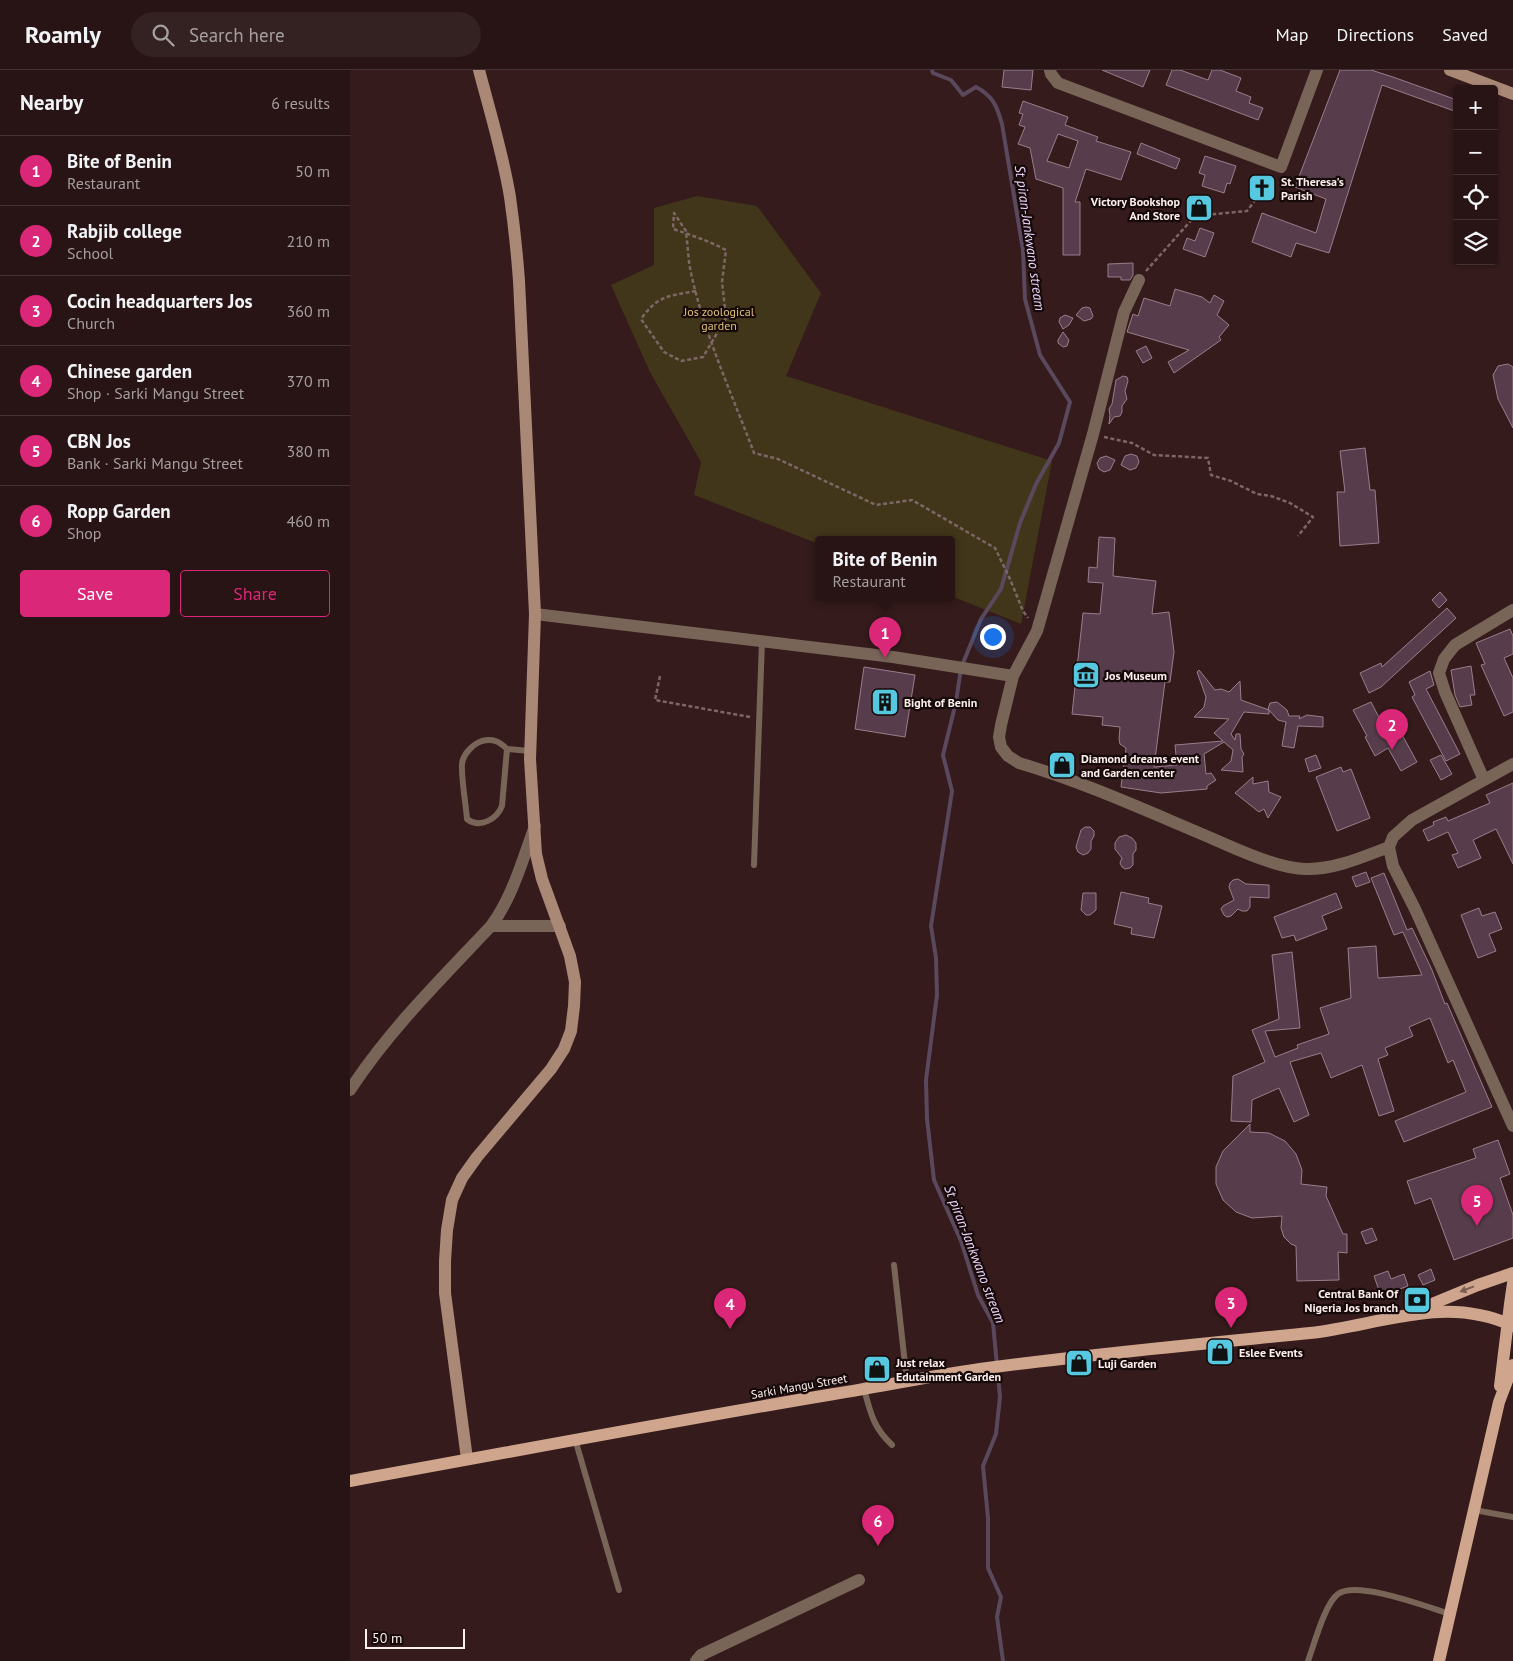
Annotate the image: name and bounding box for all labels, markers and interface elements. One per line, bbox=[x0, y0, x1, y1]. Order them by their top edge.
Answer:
search box bbox=[131, 12, 481, 57]
text: Roamly bbox=[25, 19, 101, 50]
icon: search bbox=[149, 21, 177, 49]
text: Search here bbox=[189, 23, 285, 47]
text: Map bbox=[1276, 23, 1308, 46]
text: Directions bbox=[1336, 23, 1414, 46]
text: Saved bbox=[1442, 23, 1488, 46]
map controls bbox=[1453, 85, 1498, 265]
button: + bbox=[1453, 85, 1498, 130]
text: Nearby bbox=[20, 89, 83, 116]
text: 6 results bbox=[271, 93, 330, 113]
button: − bbox=[1453, 130, 1498, 175]
text: Bite of Benin bbox=[67, 149, 172, 173]
text: 1 bbox=[31, 161, 41, 181]
text: 50 m bbox=[295, 161, 330, 181]
water label: St piran-Jankwano stream bbox=[1011, 164, 1049, 312]
text: Restaurant bbox=[67, 173, 140, 193]
church icon: St. Theresa's Parish bbox=[1247, 173, 1277, 203]
place label: St. Theresa's Parish bbox=[1281, 174, 1344, 203]
button: locate bbox=[1453, 175, 1498, 220]
shop icon: Victory Bookshop And Store bbox=[1184, 193, 1214, 223]
place label: Victory Bookshop And Store bbox=[1090, 194, 1181, 223]
text: Rabjib college bbox=[67, 219, 182, 243]
button: layers bbox=[1453, 220, 1498, 265]
text: 2 bbox=[31, 231, 41, 251]
text: 210 m bbox=[287, 231, 330, 251]
text: School bbox=[67, 243, 113, 263]
text: Cocin headquarters Jos bbox=[67, 289, 253, 313]
text: 3 bbox=[31, 301, 41, 321]
text: 360 m bbox=[287, 301, 330, 321]
park label: Jos zoological garden bbox=[683, 304, 755, 333]
text: Church bbox=[67, 313, 115, 333]
text: Chinese garden bbox=[67, 359, 192, 383]
text: 4 bbox=[31, 371, 41, 391]
text: 370 m bbox=[287, 371, 330, 391]
text: Shop · Sarki Mangu Street bbox=[67, 383, 244, 403]
text: CBN Jos bbox=[67, 429, 131, 453]
text: 5 bbox=[31, 441, 41, 461]
text: 380 m bbox=[287, 441, 330, 461]
text: Bank · Sarki Mangu Street bbox=[67, 453, 243, 473]
text: Ropp Garden bbox=[67, 499, 171, 523]
text: 6 bbox=[31, 511, 41, 531]
text: 460 m bbox=[287, 511, 330, 531]
text: Shop bbox=[67, 523, 101, 543]
popup bbox=[815, 536, 955, 601]
text: Bite of Benin bbox=[833, 547, 937, 571]
button: Save bbox=[20, 570, 170, 617]
button: Share bbox=[180, 570, 330, 617]
text: Restaurant bbox=[833, 571, 906, 591]
pin: 1 bbox=[869, 617, 901, 658]
your location bbox=[980, 624, 1006, 650]
museum icon: Jos Museum bbox=[1071, 660, 1101, 690]
place label: Jos Museum bbox=[1104, 668, 1167, 683]
building icon: Bight of Benin bbox=[870, 687, 900, 717]
place label: Bight of Benin bbox=[904, 695, 977, 710]
pin: 2 bbox=[1376, 709, 1408, 750]
shop icon: Diamond dreams event and Garden center bbox=[1047, 750, 1077, 780]
place label: Diamond dreams event and Garden center bbox=[1081, 751, 1200, 780]
water label: St piran-Jankwano stream bbox=[940, 1182, 1010, 1326]
pin: 5 bbox=[1461, 1185, 1493, 1226]
bank icon: Central Bank Of Nigeria Jos branch bbox=[1402, 1285, 1432, 1315]
one-way arrow bbox=[1459, 1285, 1474, 1293]
place label: Central Bank Of Nigeria Jos branch bbox=[1305, 1286, 1399, 1315]
pin: 3 bbox=[1215, 1287, 1247, 1328]
pin: 4 bbox=[714, 1288, 746, 1329]
shop icon: Eslee Events bbox=[1205, 1337, 1235, 1367]
place label: Eslee Events bbox=[1239, 1345, 1303, 1360]
shop icon: Luji Garden bbox=[1064, 1348, 1094, 1378]
shop icon: Just relax Edutainment Garden bbox=[862, 1354, 892, 1384]
place label: Just relax Edutainment Garden bbox=[895, 1355, 1001, 1384]
place label: Luji Garden bbox=[1098, 1356, 1157, 1371]
street label: Sarki Mangu Street bbox=[750, 1370, 848, 1402]
pin: 6 bbox=[862, 1505, 894, 1546]
scale bar bbox=[365, 1626, 465, 1649]
text: 50 m bbox=[372, 1629, 402, 1647]

